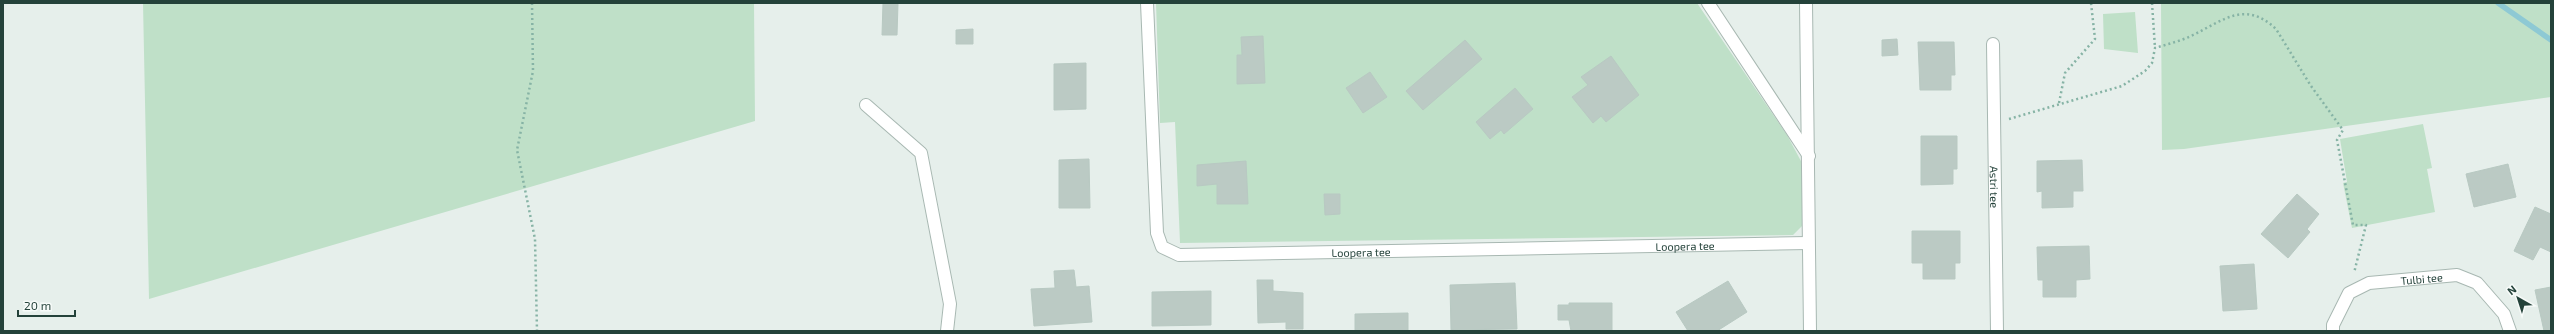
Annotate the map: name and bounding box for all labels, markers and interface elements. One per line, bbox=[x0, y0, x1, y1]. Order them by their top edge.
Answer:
street label: Astri tee bbox=[1988, 166, 2002, 208]
street label: Loopera tee bbox=[1655, 238, 1715, 252]
street label: Loopera tee bbox=[1331, 244, 1391, 259]
street label: Tulbi tee bbox=[2400, 270, 2443, 287]
north arrow bbox=[2498, 278, 2538, 318]
text: N bbox=[2504, 282, 2519, 297]
scale bar bbox=[18, 292, 75, 318]
text: 20 m bbox=[24, 298, 51, 312]

